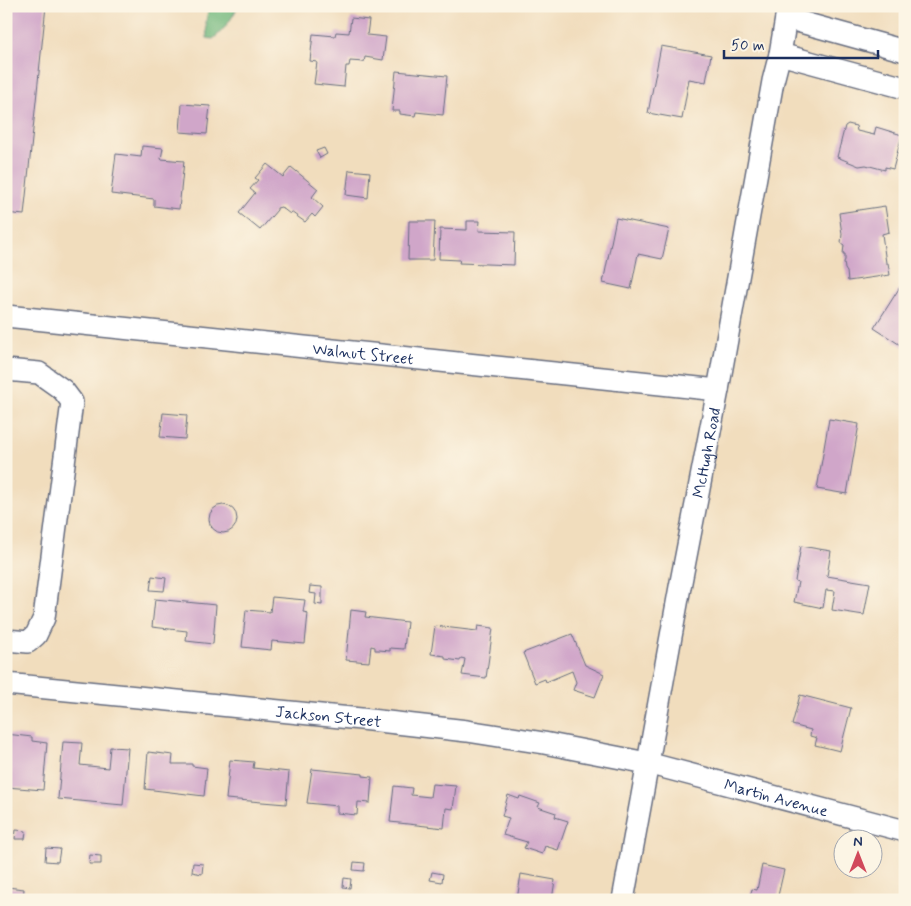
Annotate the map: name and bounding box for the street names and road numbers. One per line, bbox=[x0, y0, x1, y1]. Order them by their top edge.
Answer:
street label: Walnut Street bbox=[311, 339, 415, 370]
street label: McHugh Road bbox=[688, 406, 726, 500]
street label: Jackson Street bbox=[274, 702, 383, 733]
street label: Martin Avenue bbox=[722, 775, 830, 822]

